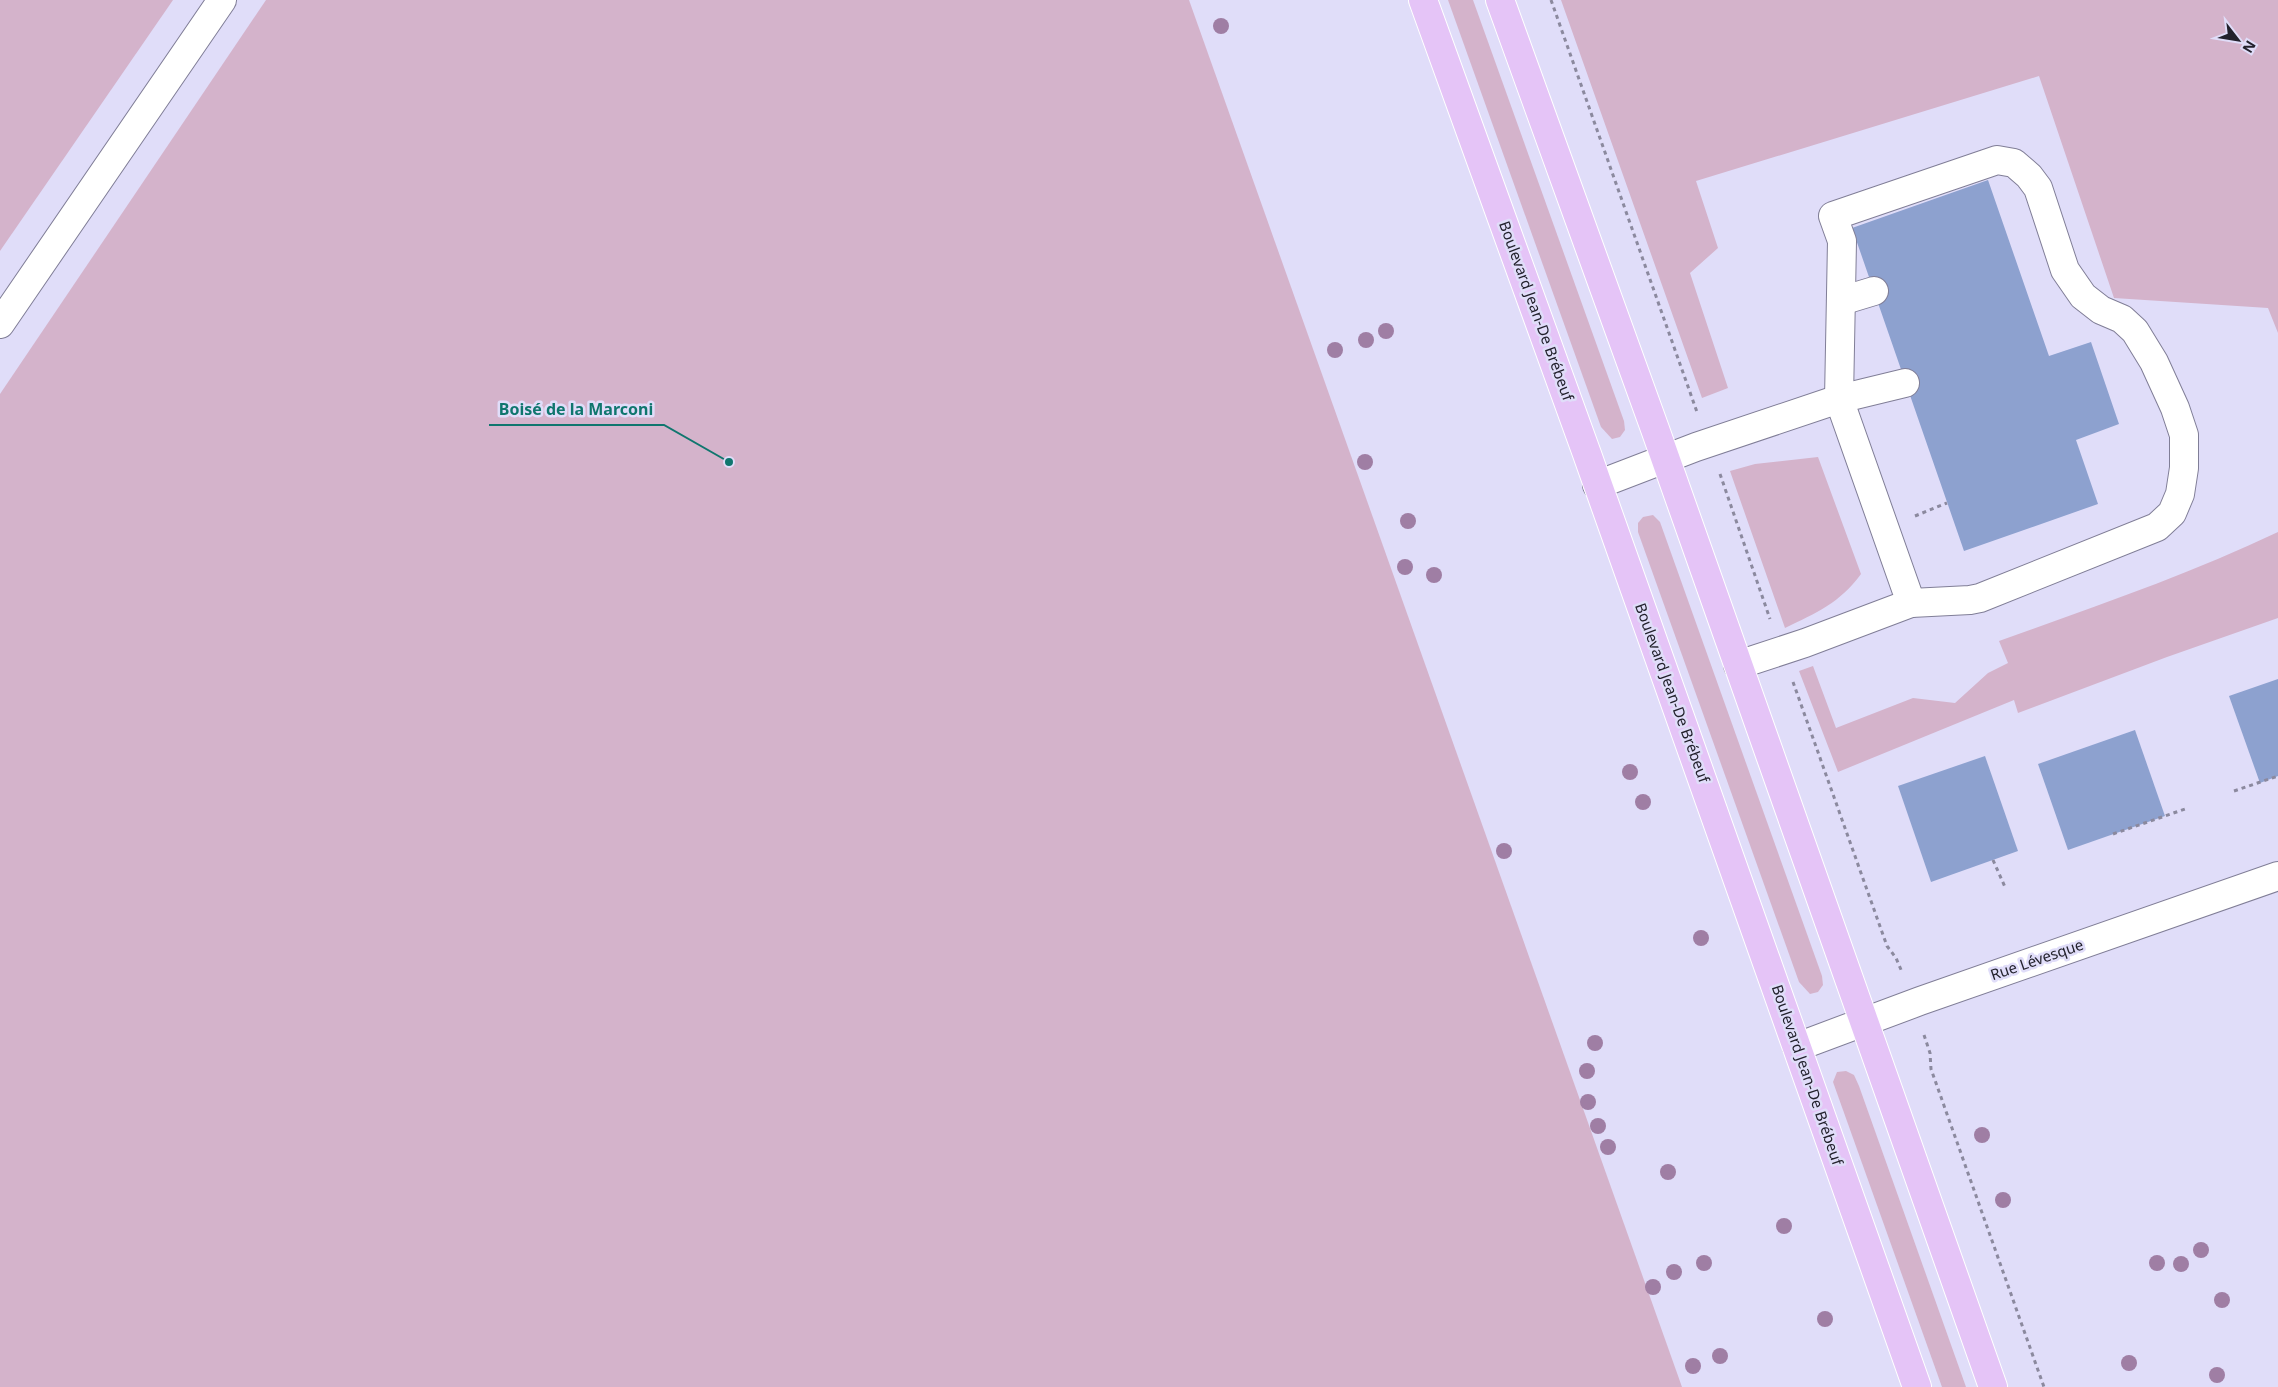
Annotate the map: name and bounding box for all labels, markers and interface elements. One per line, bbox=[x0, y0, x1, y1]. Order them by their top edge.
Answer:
north arrow bbox=[2213, 15, 2263, 65]
text: N bbox=[2238, 37, 2261, 57]
street label: Boulevard Jean-De Brébeuf bbox=[1495, 218, 1579, 404]
callout: Boisé de la Marconi bbox=[489, 394, 664, 425]
text: Boisé de la Marconi bbox=[499, 398, 653, 420]
street label: Boulevard Jean-De Brébeuf bbox=[1631, 600, 1715, 786]
street label: Rue Lévesque bbox=[1987, 934, 2086, 984]
street label: Boulevard Jean-De Brébeuf bbox=[1768, 982, 1849, 1168]

